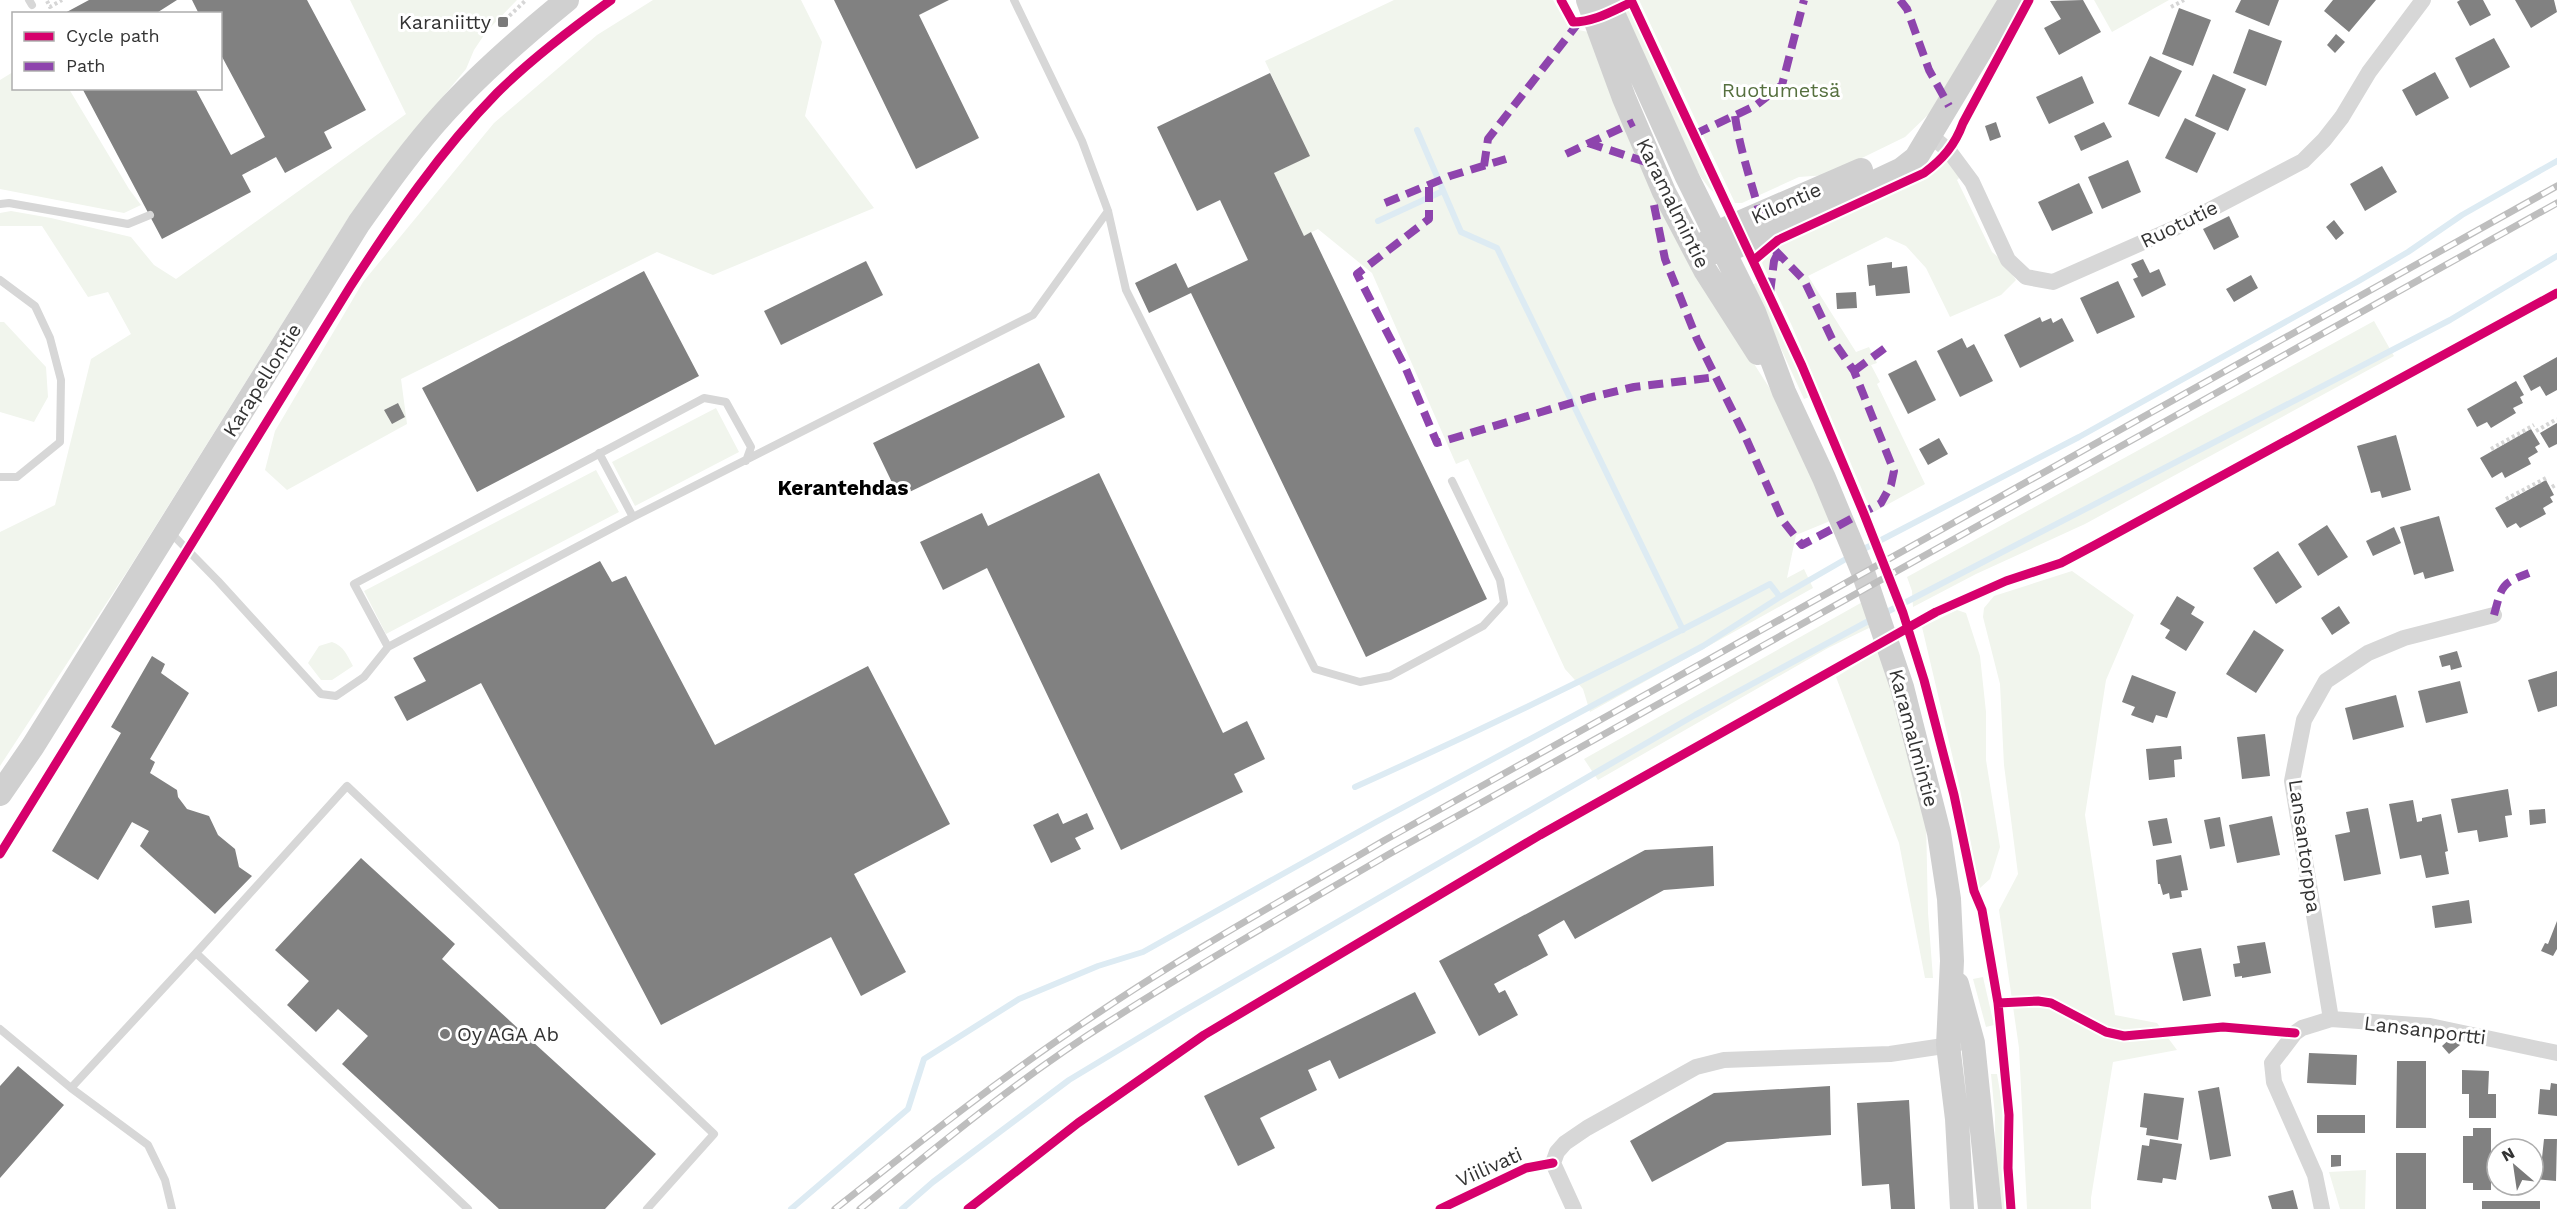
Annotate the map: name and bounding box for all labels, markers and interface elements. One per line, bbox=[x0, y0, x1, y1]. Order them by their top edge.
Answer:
place label: Karaniitty bbox=[399, 10, 492, 34]
legend bbox=[12, 12, 222, 90]
marker: Karaniitty bbox=[496, 15, 510, 29]
text: Cycle path bbox=[66, 25, 160, 46]
text: Path bbox=[66, 55, 106, 76]
park label: Ruotumetsä bbox=[1722, 78, 1840, 102]
street label: Karamalmintie bbox=[1631, 134, 1715, 272]
street label: Kilontie bbox=[1747, 177, 1825, 229]
street label: Ruotutie bbox=[2136, 195, 2222, 253]
street label: Karapellontie bbox=[218, 319, 306, 441]
district label: Kerantehdas bbox=[778, 475, 908, 500]
street label: Karamalmintie bbox=[1884, 666, 1944, 810]
street label: Lansantorppa bbox=[2284, 778, 2326, 914]
street label: Lansanportti bbox=[2363, 1011, 2487, 1049]
place label: Oy AGA Ab bbox=[457, 1022, 559, 1046]
marker: Oy AGA Ab bbox=[438, 1027, 452, 1041]
north arrow bbox=[2485, 1137, 2545, 1197]
street label: Viilivati bbox=[1452, 1142, 1526, 1192]
text: N bbox=[2498, 1143, 2518, 1166]

